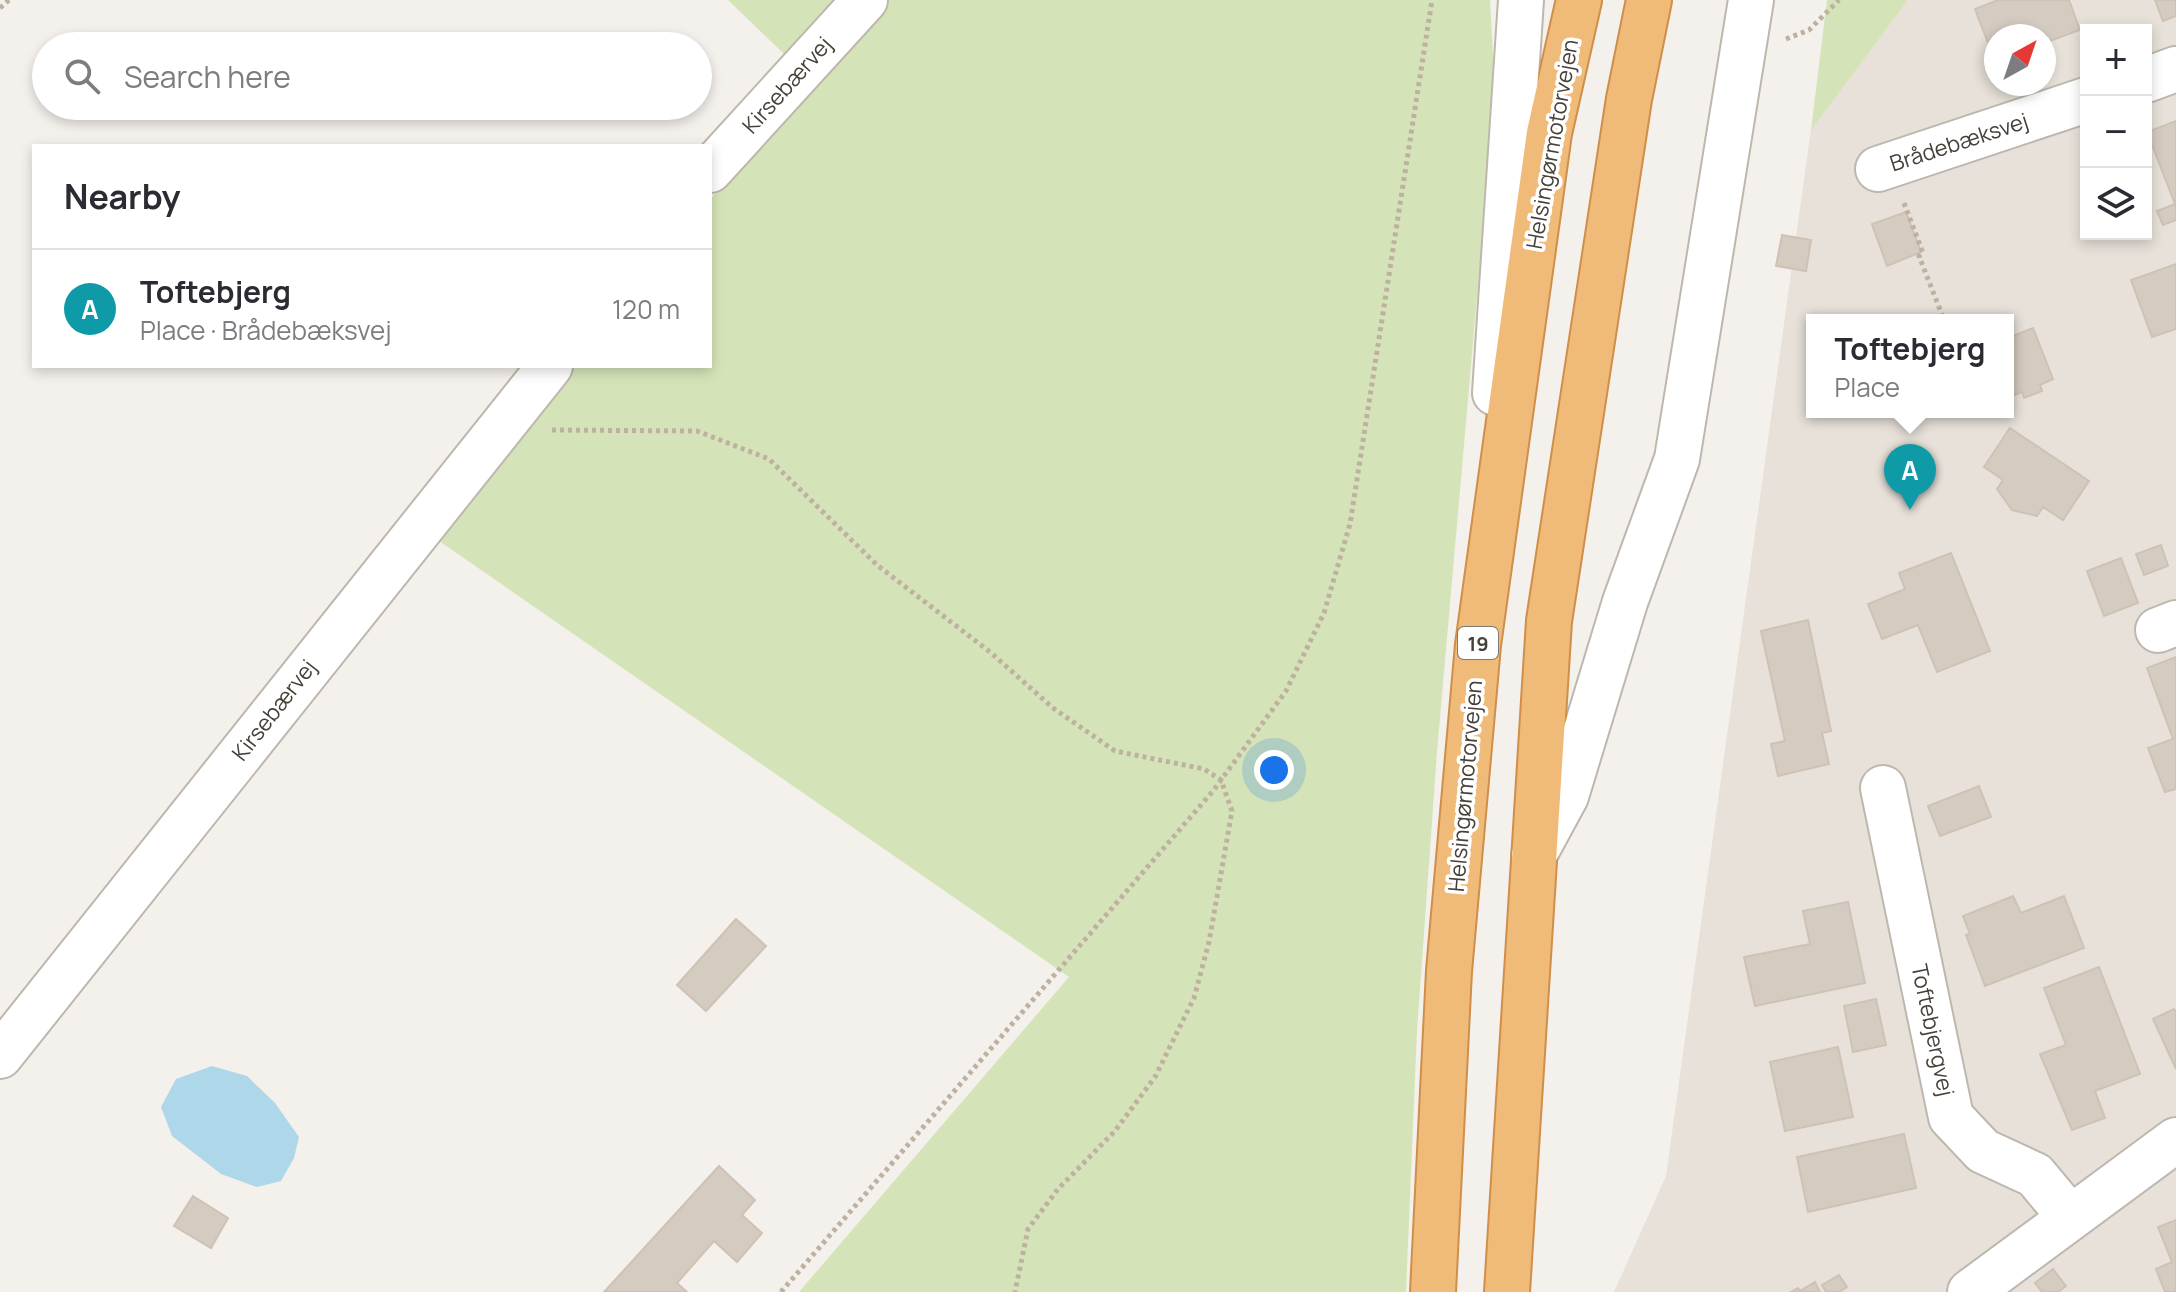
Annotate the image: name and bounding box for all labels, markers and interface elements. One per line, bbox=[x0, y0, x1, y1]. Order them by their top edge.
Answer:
north arrow bbox=[1984, 24, 2056, 96]
map controls bbox=[2080, 24, 2152, 240]
button: + bbox=[2080, 24, 2152, 96]
street label: Kirsebærvej bbox=[735, 30, 839, 140]
search box bbox=[32, 32, 712, 120]
street label: Helsingørmotorvejen bbox=[1519, 37, 1585, 251]
icon: search bbox=[60, 54, 104, 98]
text: Search here bbox=[124, 56, 291, 97]
button: − bbox=[2080, 96, 2152, 168]
street label: Brådebæksvej bbox=[1886, 106, 2032, 178]
button: layers bbox=[2080, 168, 2152, 240]
text: Nearby bbox=[64, 173, 180, 219]
text: Toftebjerg bbox=[140, 271, 291, 312]
text: A bbox=[81, 291, 99, 327]
text: 120 m bbox=[612, 291, 680, 327]
text: Place · Brådebæksvej bbox=[140, 312, 392, 348]
popup bbox=[1806, 314, 2014, 418]
text: Toftebjerg bbox=[1835, 328, 1985, 369]
text: Place bbox=[1835, 369, 1900, 405]
pin: A bbox=[1884, 444, 1936, 510]
road number: 19 bbox=[1458, 627, 1498, 659]
street label: Kirsebærvej bbox=[225, 653, 323, 767]
street label: Helsingørmotorvejen bbox=[1441, 679, 1489, 893]
your location bbox=[1254, 750, 1294, 790]
street label: Toftebjergvej bbox=[1904, 961, 1962, 1099]

